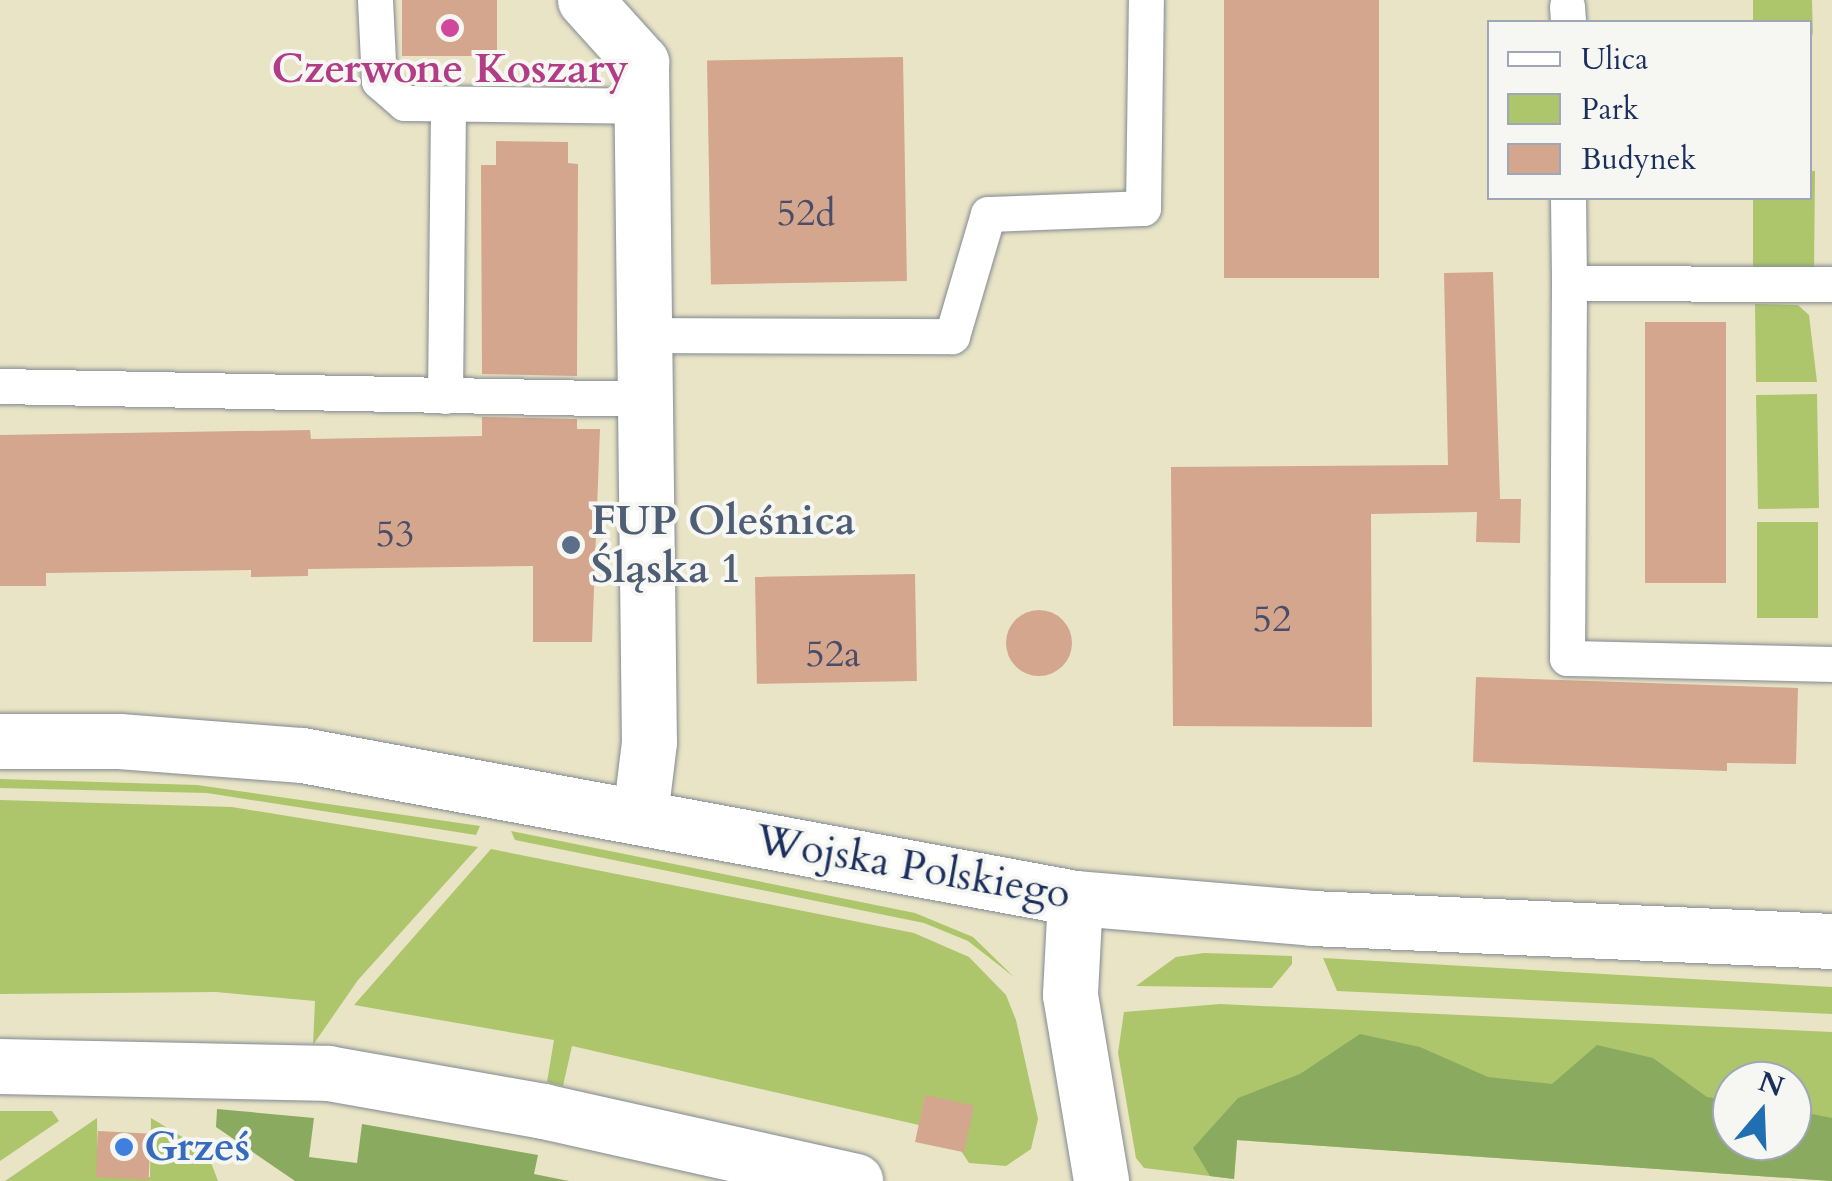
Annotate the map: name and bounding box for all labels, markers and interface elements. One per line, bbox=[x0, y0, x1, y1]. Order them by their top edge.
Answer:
marker: Czerwone Koszary bbox=[439, 17, 461, 39]
legend bbox=[1487, 20, 1812, 200]
text: Ulica bbox=[1581, 39, 1648, 80]
place label: Czerwone Koszary bbox=[271, 44, 629, 94]
text: Park bbox=[1581, 89, 1639, 130]
text: Budynek bbox=[1581, 139, 1696, 180]
house number: 52d bbox=[776, 191, 836, 237]
place label: FUP Oleśnica Śląska 1 bbox=[591, 496, 856, 594]
house number: 53 bbox=[376, 512, 414, 558]
marker: FUP Oleśnica Śląska 1 bbox=[560, 534, 582, 556]
house number: 52 bbox=[1253, 597, 1291, 643]
house number: 52a bbox=[805, 632, 861, 678]
street label: Wojska Polskiego bbox=[752, 815, 1074, 919]
north arrow bbox=[1712, 1061, 1812, 1161]
text: N bbox=[1753, 1063, 1789, 1106]
place label: Grześ bbox=[144, 1122, 250, 1172]
marker: Grześ bbox=[113, 1136, 135, 1158]

